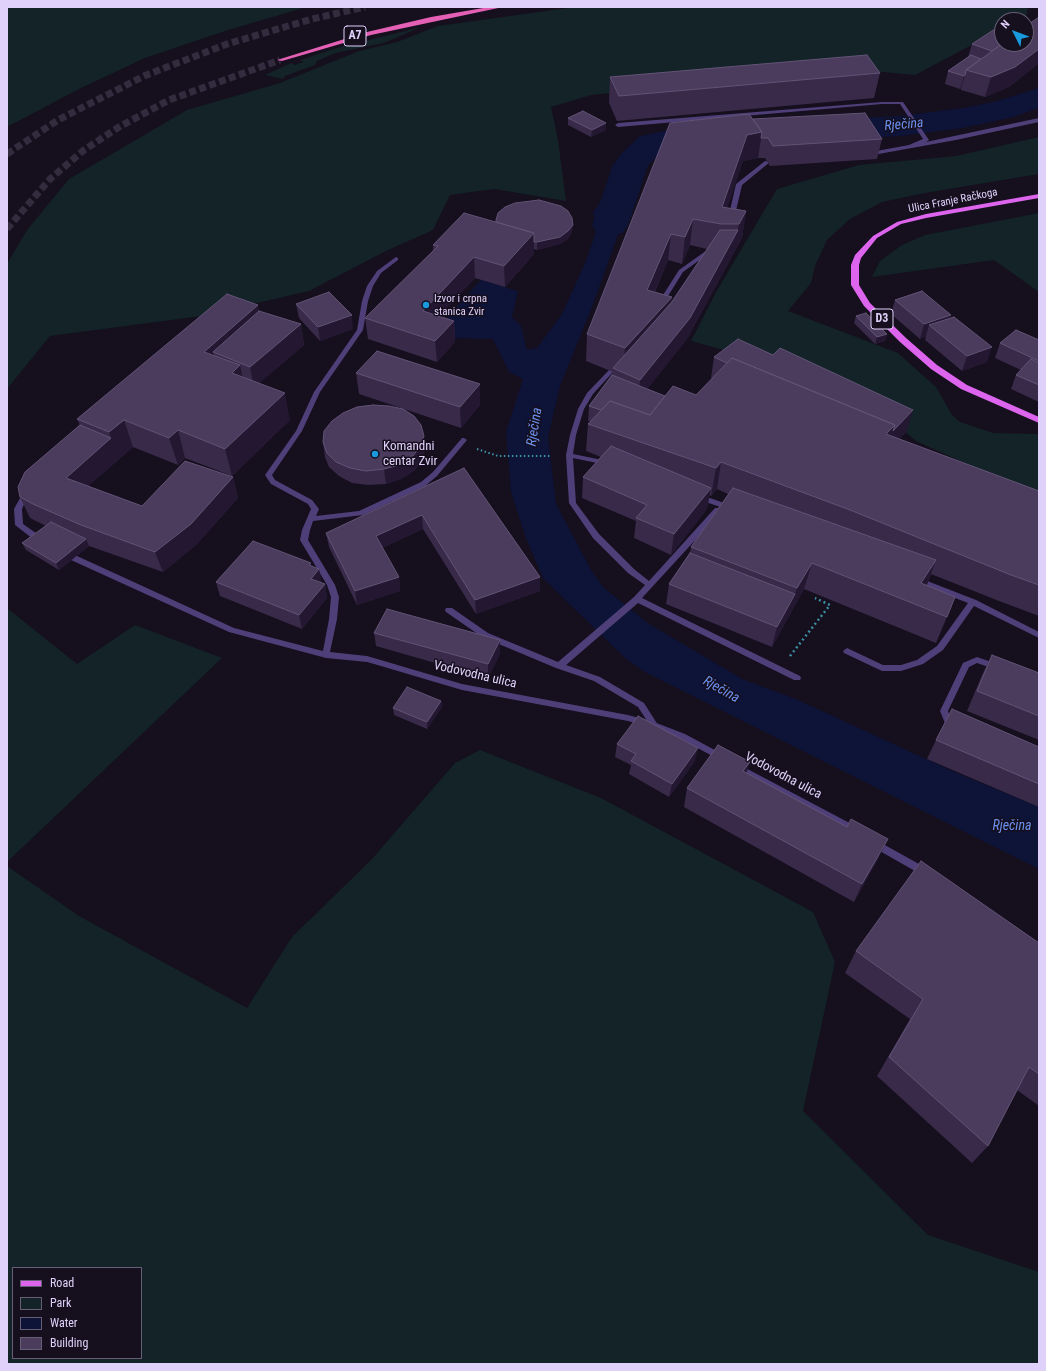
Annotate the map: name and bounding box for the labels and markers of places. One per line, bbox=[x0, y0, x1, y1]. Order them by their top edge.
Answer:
place label: Izvor i crpna stanica Zvir bbox=[434, 292, 487, 318]
marker: Izvor i crpna stanica Zvir bbox=[421, 300, 431, 310]
place label: Komandni centar Zvir bbox=[383, 439, 438, 470]
marker: Komandni centar Zvir bbox=[370, 449, 380, 459]

